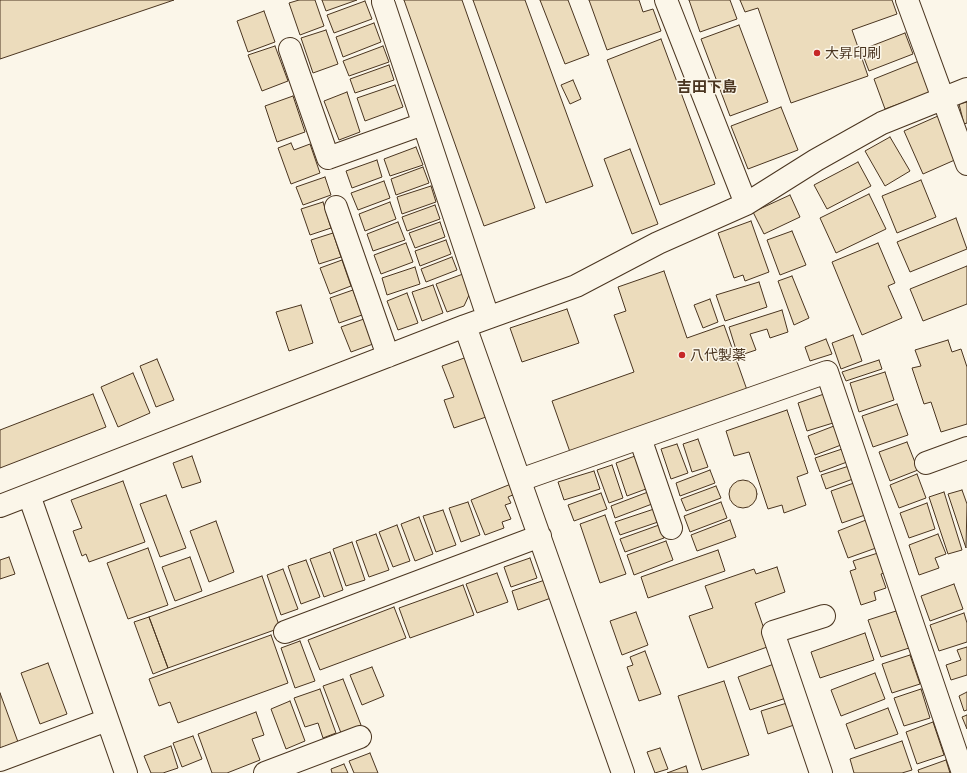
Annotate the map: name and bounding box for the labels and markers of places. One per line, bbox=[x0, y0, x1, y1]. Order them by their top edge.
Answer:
place label: 大昇印刷 bbox=[825, 45, 881, 61]
marker: 大昇印刷 bbox=[812, 48, 822, 58]
place label: 八代製薬 bbox=[690, 347, 746, 363]
marker: 八代製薬 bbox=[677, 350, 687, 360]

